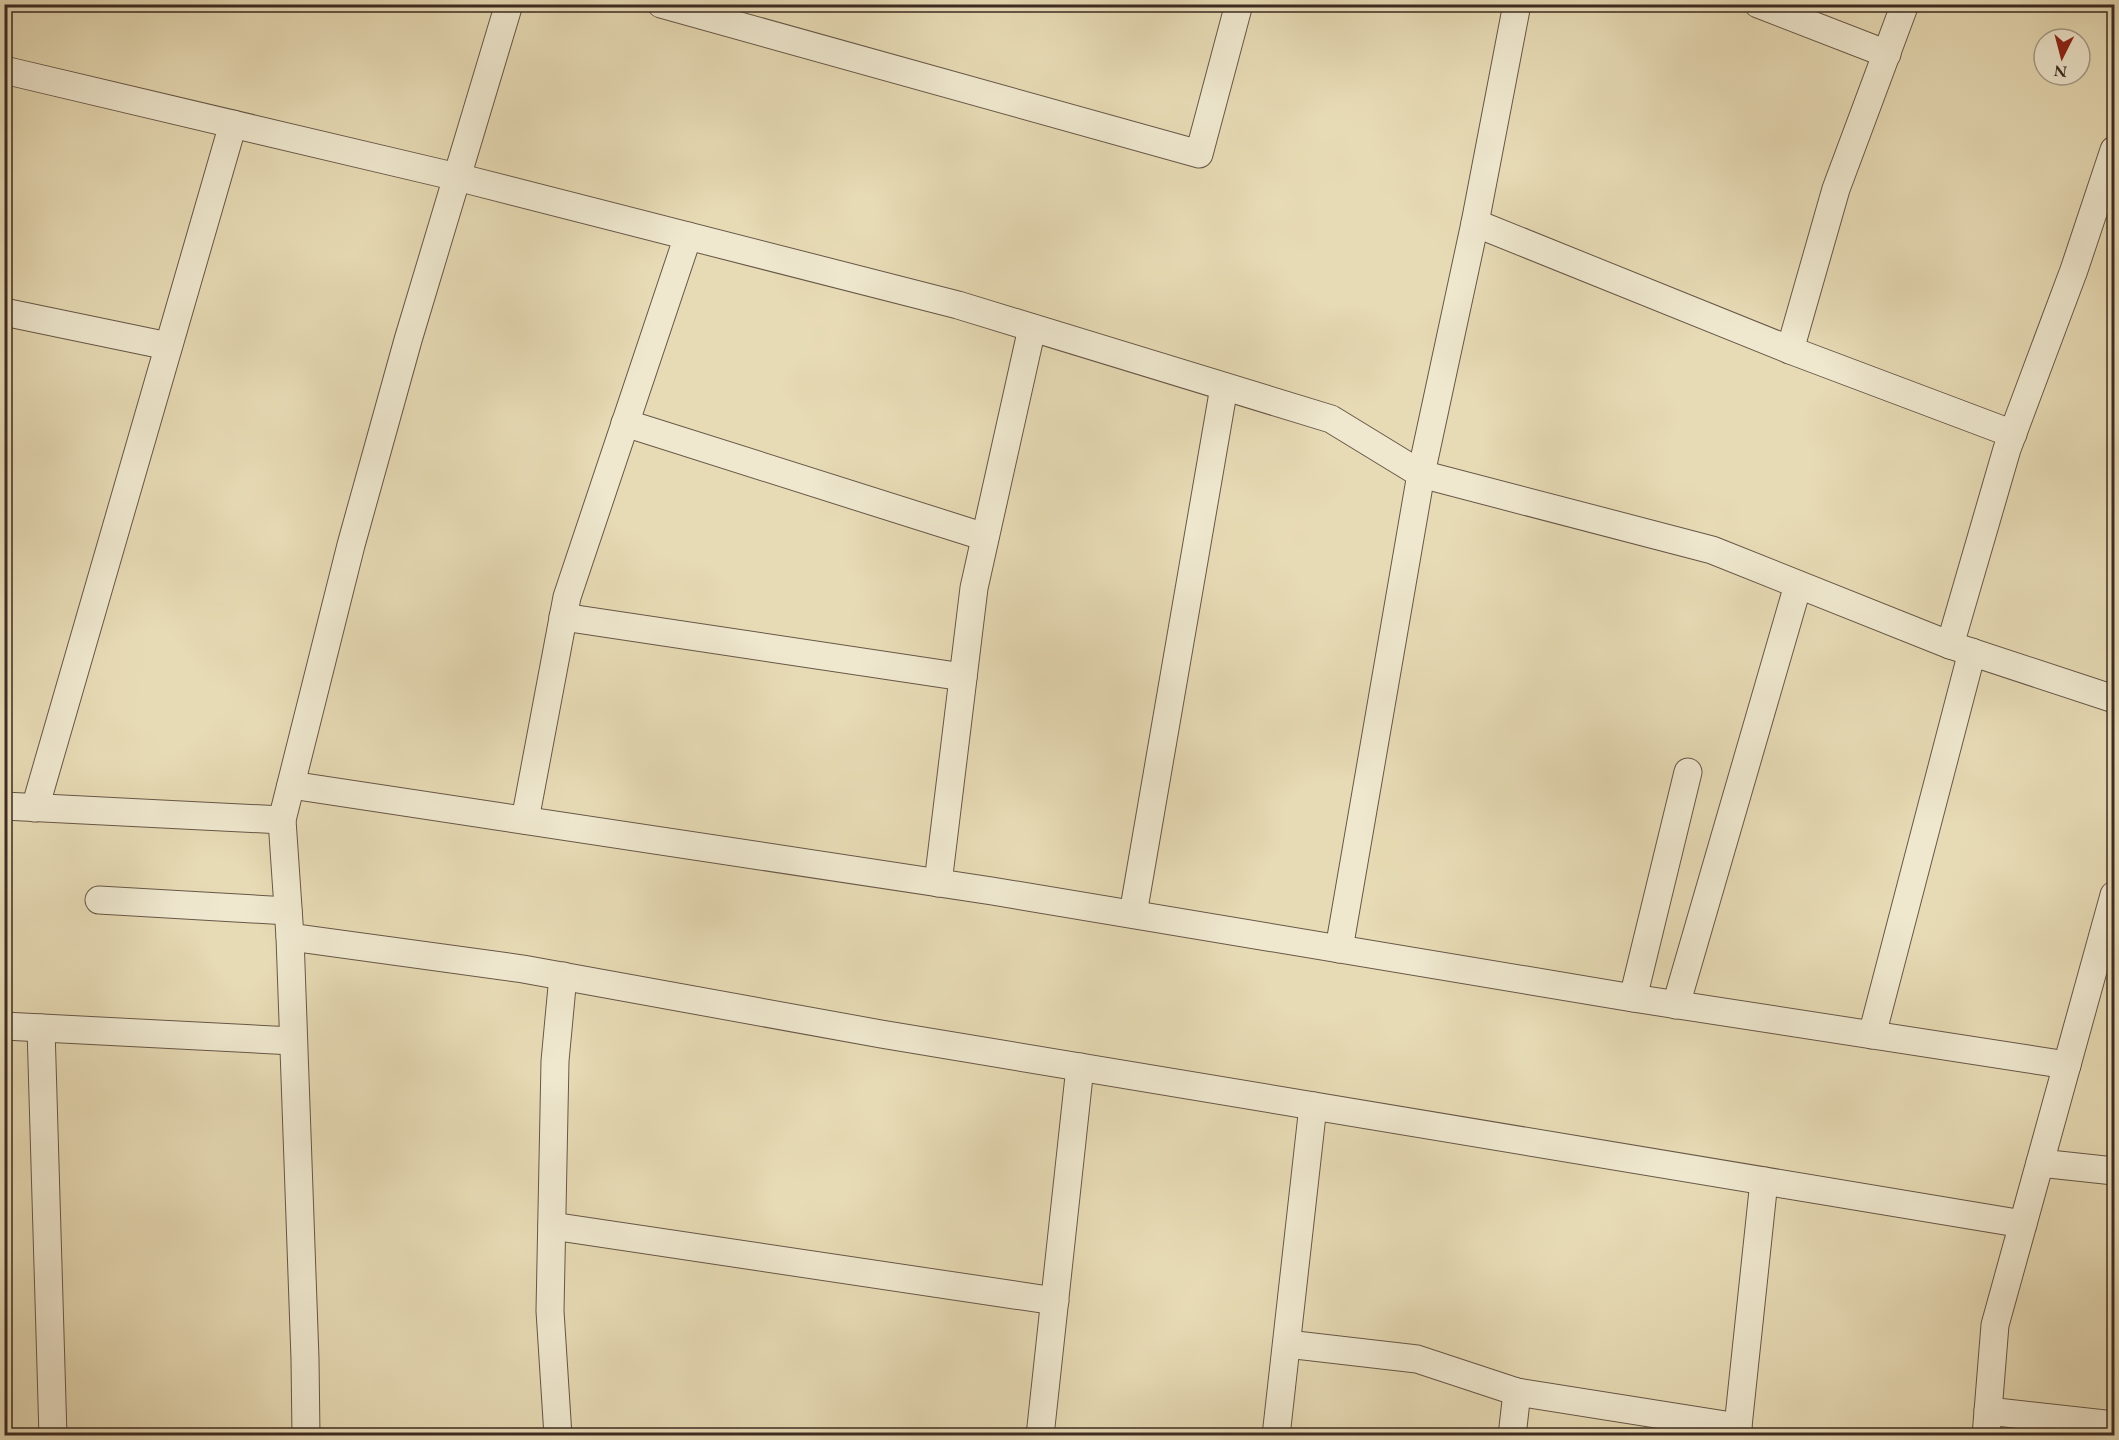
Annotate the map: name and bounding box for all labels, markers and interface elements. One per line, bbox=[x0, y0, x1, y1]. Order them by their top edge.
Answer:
north arrow bbox=[2032, 27, 2092, 87]
text: N bbox=[2053, 60, 2068, 83]

